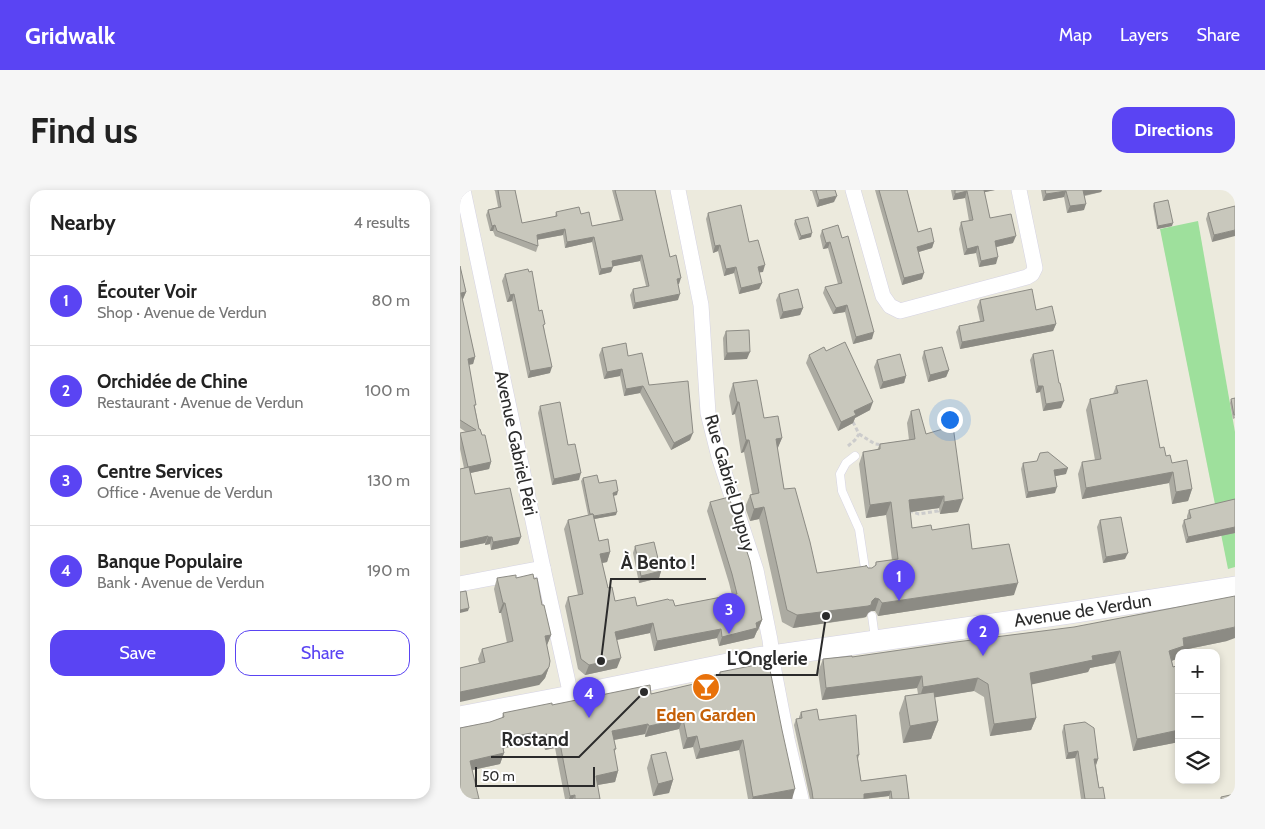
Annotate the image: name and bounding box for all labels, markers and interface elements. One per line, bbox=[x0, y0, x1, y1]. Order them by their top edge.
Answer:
text: Gridwalk bbox=[25, 21, 115, 50]
text: Map bbox=[1059, 24, 1092, 46]
text: Layers bbox=[1120, 24, 1169, 46]
text: Share bbox=[1197, 24, 1240, 46]
button: Directions bbox=[1112, 107, 1235, 153]
text: Find us bbox=[30, 109, 138, 152]
text: Nearby bbox=[50, 210, 116, 235]
text: 4 results bbox=[353, 213, 410, 232]
text: Écouter Voir bbox=[97, 280, 197, 303]
text: 1 bbox=[63, 291, 69, 310]
text: 80 m bbox=[372, 291, 410, 310]
text: Shop · Avenue de Verdun bbox=[97, 303, 267, 322]
street label: Avenue Gabriel Péri bbox=[490, 368, 542, 518]
text: Orchidée de Chine bbox=[97, 370, 248, 393]
text: 2 bbox=[62, 381, 70, 400]
text: 100 m bbox=[365, 381, 410, 400]
text: Restaurant · Avenue de Verdun bbox=[97, 393, 304, 412]
your location bbox=[937, 407, 963, 433]
street label: Rue Gabriel Dupuy bbox=[700, 412, 760, 554]
text: Centre Services bbox=[97, 460, 223, 483]
text: 3 bbox=[62, 471, 70, 490]
text: 130 m bbox=[367, 471, 410, 490]
text: Office · Avenue de Verdun bbox=[97, 483, 273, 502]
callout: À Bento ! bbox=[611, 545, 706, 579]
text: Banque Populaire bbox=[97, 550, 242, 573]
text: À Bento ! bbox=[621, 550, 695, 574]
pin: 1 bbox=[883, 560, 915, 601]
text: 4 bbox=[61, 561, 71, 580]
text: 190 m bbox=[367, 561, 410, 580]
text: Bank · Avenue de Verdun bbox=[97, 573, 264, 592]
street label: Avenue de Verdun bbox=[1013, 589, 1153, 632]
pin: 3 bbox=[713, 593, 745, 634]
pin: 2 bbox=[967, 615, 999, 656]
button: Save bbox=[50, 630, 225, 676]
button: Share bbox=[235, 630, 410, 676]
callout: L'Onglerie bbox=[716, 641, 817, 675]
text: L'Onglerie bbox=[726, 647, 808, 670]
map controls bbox=[1175, 649, 1220, 784]
button: + bbox=[1175, 649, 1220, 694]
bar icon: Eden Garden bbox=[691, 672, 721, 702]
pin: 4 bbox=[573, 677, 605, 718]
button: − bbox=[1175, 694, 1220, 739]
place label: Eden Garden bbox=[656, 704, 756, 726]
callout: Rostand bbox=[491, 723, 579, 757]
text: Rostand bbox=[501, 728, 569, 751]
button: layers bbox=[1175, 739, 1220, 784]
scale bar bbox=[475, 764, 595, 787]
text: 50 m bbox=[482, 767, 515, 785]

